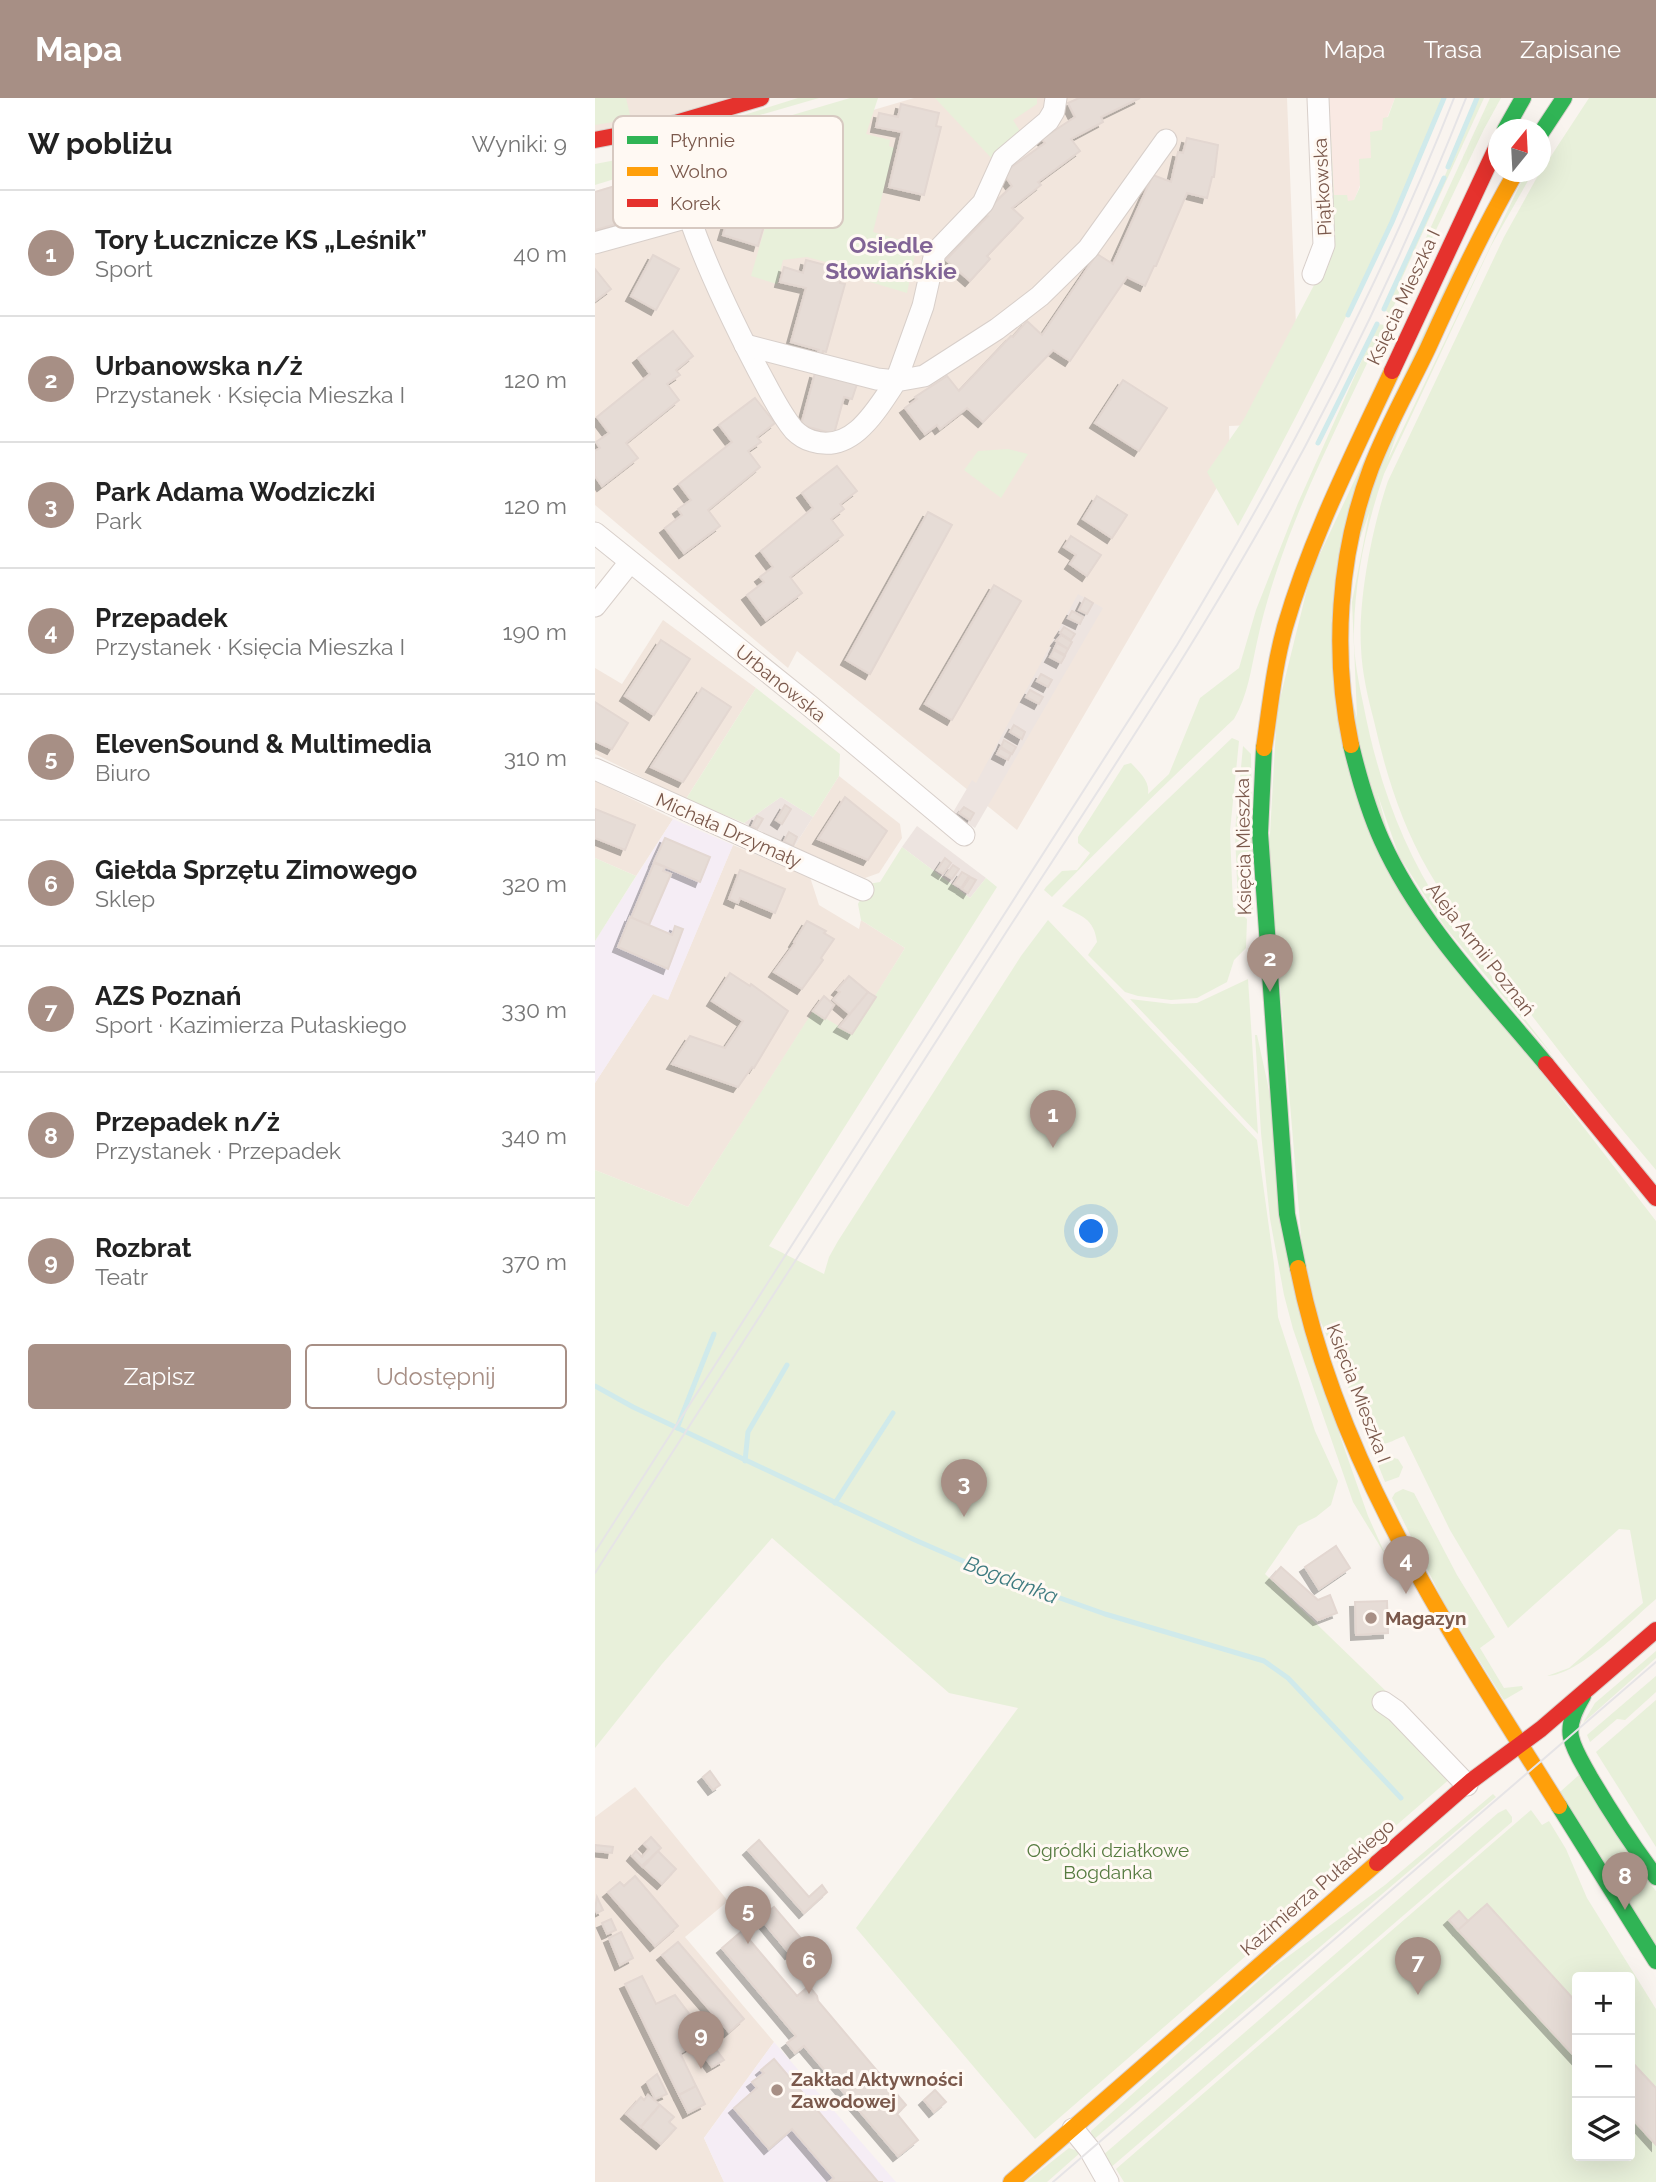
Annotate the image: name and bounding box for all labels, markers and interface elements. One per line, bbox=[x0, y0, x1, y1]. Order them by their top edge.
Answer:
text: Mapa bbox=[35, 30, 122, 69]
text: Mapa bbox=[1324, 35, 1385, 64]
text: Trasa bbox=[1423, 35, 1482, 64]
text: Zapisane bbox=[1520, 35, 1621, 64]
legend bbox=[613, 116, 843, 228]
north arrow bbox=[1488, 119, 1551, 182]
text: W pobliżu bbox=[28, 126, 172, 161]
text: Płynnie bbox=[670, 129, 735, 151]
text: Wyniki: 9 bbox=[471, 130, 567, 157]
street label: Piątkowska bbox=[1308, 138, 1336, 236]
text: Wolno bbox=[670, 160, 727, 182]
text: Korek bbox=[670, 192, 721, 214]
text: Tory Łucznicze KS „Leśnik” bbox=[95, 225, 427, 255]
street label: Księcia Mieszka I bbox=[1362, 226, 1444, 368]
district label: Osiedle Słowiańskie bbox=[825, 231, 957, 284]
text: 1 bbox=[45, 240, 57, 267]
text: 40 m bbox=[513, 240, 567, 267]
text: Sport bbox=[95, 255, 153, 282]
text: Urbanowska n/ż bbox=[95, 351, 303, 381]
text: 2 bbox=[45, 366, 57, 393]
text: 120 m bbox=[504, 366, 567, 393]
text: Przystanek · Księcia Mieszka I bbox=[95, 381, 405, 408]
text: Park Adama Wodziczki bbox=[95, 477, 375, 507]
text: 3 bbox=[45, 492, 57, 519]
text: 120 m bbox=[504, 492, 567, 519]
text: Park bbox=[95, 507, 142, 534]
text: Przepadek bbox=[95, 603, 228, 633]
text: 4 bbox=[44, 618, 58, 645]
text: 190 m bbox=[503, 618, 567, 645]
text: Przystanek · Księcia Mieszka I bbox=[95, 633, 405, 660]
street label: Urbanowska bbox=[731, 640, 831, 726]
text: ElevenSound & Multimedia bbox=[95, 729, 432, 759]
text: 5 bbox=[45, 744, 57, 771]
text: 310 m bbox=[504, 744, 567, 771]
text: Biuro bbox=[95, 759, 150, 786]
street label: Księcia Mieszka I bbox=[1231, 768, 1255, 916]
street label: Michała Drzymały bbox=[653, 788, 805, 872]
text: Giełda Sprzętu Zimowego bbox=[95, 855, 417, 885]
text: 6 bbox=[44, 870, 58, 897]
text: 320 m bbox=[502, 870, 567, 897]
street label: Aleja Armii Poznań bbox=[1422, 878, 1540, 1020]
text: Sklep bbox=[95, 885, 155, 912]
pin: 2 bbox=[1247, 934, 1293, 992]
text: AZS Poznań bbox=[95, 981, 242, 1011]
text: 7 bbox=[45, 996, 57, 1023]
text: 330 m bbox=[501, 996, 567, 1023]
text: Sport · Kazimierza Pułaskiego bbox=[95, 1011, 407, 1038]
pin: 1 bbox=[1030, 1090, 1076, 1148]
text: Przepadek n/ż bbox=[95, 1107, 280, 1137]
text: 8 bbox=[44, 1122, 58, 1149]
text: 340 m bbox=[501, 1122, 567, 1149]
text: Przystanek · Przepadek bbox=[95, 1137, 341, 1164]
your location bbox=[1074, 1214, 1108, 1248]
text: Rozbrat bbox=[95, 1233, 191, 1263]
text: 9 bbox=[44, 1248, 58, 1275]
text: 370 m bbox=[502, 1248, 567, 1275]
text: Teatr bbox=[95, 1263, 148, 1290]
street label: Księcia Mieszka I bbox=[1322, 1320, 1396, 1466]
button: Zapisz bbox=[28, 1344, 291, 1409]
button: Udostępnij bbox=[305, 1344, 567, 1409]
pin: 3 bbox=[941, 1459, 987, 1517]
pin: 4 bbox=[1383, 1536, 1429, 1594]
water label: Bogdanka bbox=[961, 1550, 1062, 1609]
place label: Magazyn bbox=[1385, 1607, 1466, 1629]
marker: Magazyn bbox=[1363, 1610, 1379, 1626]
street label: Kazimierza Pułaskiego bbox=[1236, 1814, 1398, 1960]
park label: Ogródki działkowe Bogdanka bbox=[1027, 1839, 1189, 1883]
pin: 8 bbox=[1602, 1852, 1648, 1910]
pin: 5 bbox=[725, 1886, 771, 1944]
pin: 6 bbox=[786, 1936, 832, 1994]
pin: 7 bbox=[1395, 1937, 1441, 1995]
map controls bbox=[1572, 1972, 1635, 2161]
button: + bbox=[1572, 1972, 1635, 2035]
pin: 9 bbox=[678, 2011, 724, 2069]
button: − bbox=[1572, 2035, 1635, 2098]
place label: Zakład Aktywności Zawodowej bbox=[791, 2068, 963, 2112]
marker: Zakład Aktywności Zawodowej bbox=[769, 2082, 785, 2098]
button: layers bbox=[1572, 2098, 1635, 2161]

